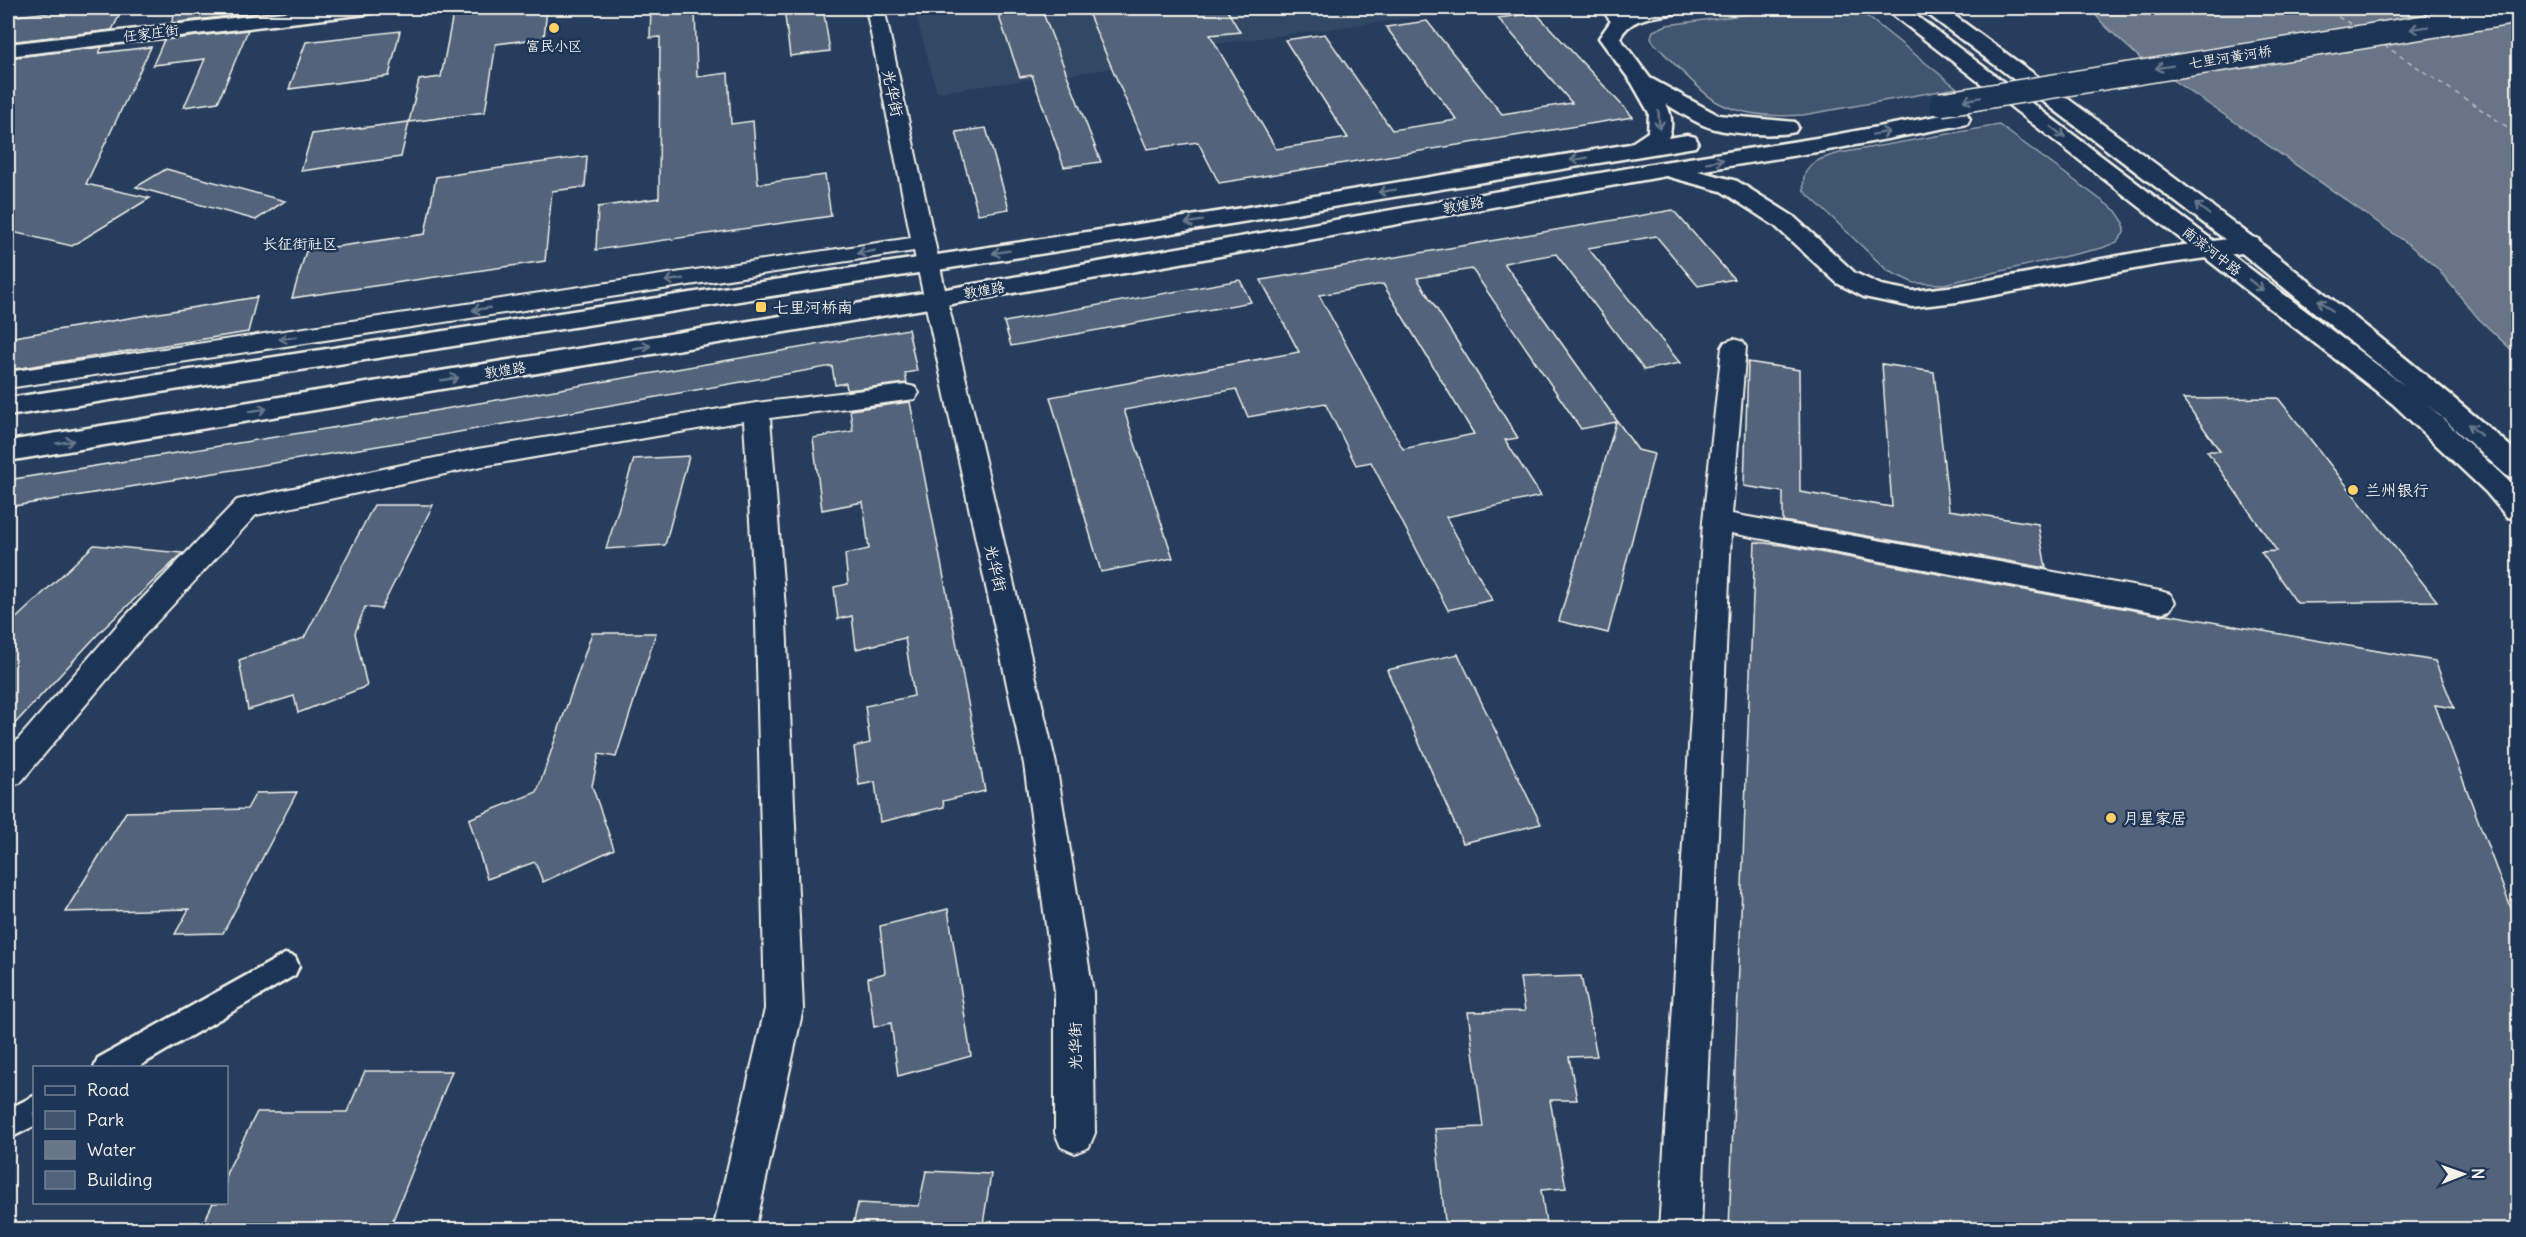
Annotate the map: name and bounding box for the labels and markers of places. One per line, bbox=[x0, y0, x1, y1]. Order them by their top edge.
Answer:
marker: 富民小区 bbox=[547, 21, 561, 35]
place label: 富民小区 bbox=[526, 37, 582, 55]
place label: 七里河桥南 bbox=[773, 297, 853, 317]
marker: 七里河桥南 bbox=[754, 300, 768, 314]
place label: 兰州银行 bbox=[2365, 480, 2429, 500]
marker: 兰州银行 bbox=[2346, 483, 2360, 497]
place label: 月星家居 bbox=[2123, 808, 2187, 828]
marker: 月星家居 bbox=[2104, 811, 2118, 825]

